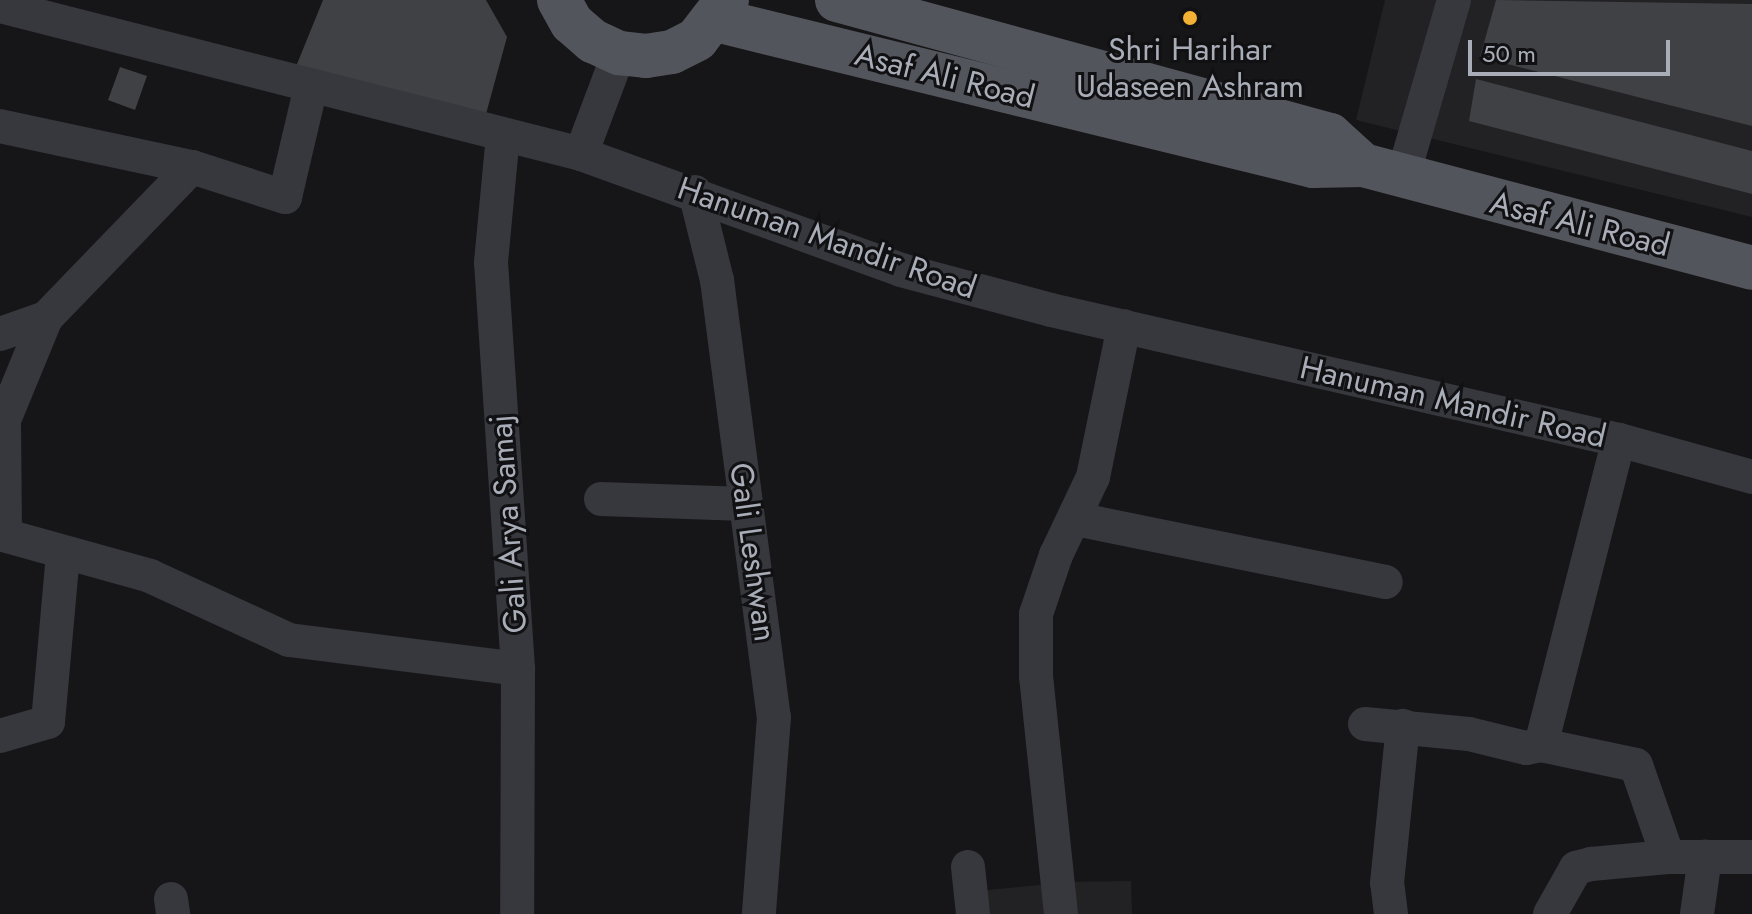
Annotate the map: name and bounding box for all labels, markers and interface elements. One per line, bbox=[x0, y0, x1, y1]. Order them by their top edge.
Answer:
marker: Shri Harihar Udaseen Ashram bbox=[1181, 9, 1199, 27]
scale bar bbox=[1472, 24, 1674, 74]
place label: Shri Harihar Udaseen Ashram bbox=[1076, 31, 1304, 106]
street label: Asaf Ali Road bbox=[851, 35, 1039, 117]
text: 50 m bbox=[1482, 36, 1536, 71]
street label: Hanuman Mandir Road bbox=[673, 169, 981, 307]
street label: Asaf Ali Road bbox=[1486, 183, 1674, 265]
street label: Hanuman Mandir Road bbox=[1296, 348, 1610, 456]
street label: Gali Arya Samaj bbox=[481, 413, 535, 635]
street label: Gali Leshwan bbox=[721, 460, 785, 644]

